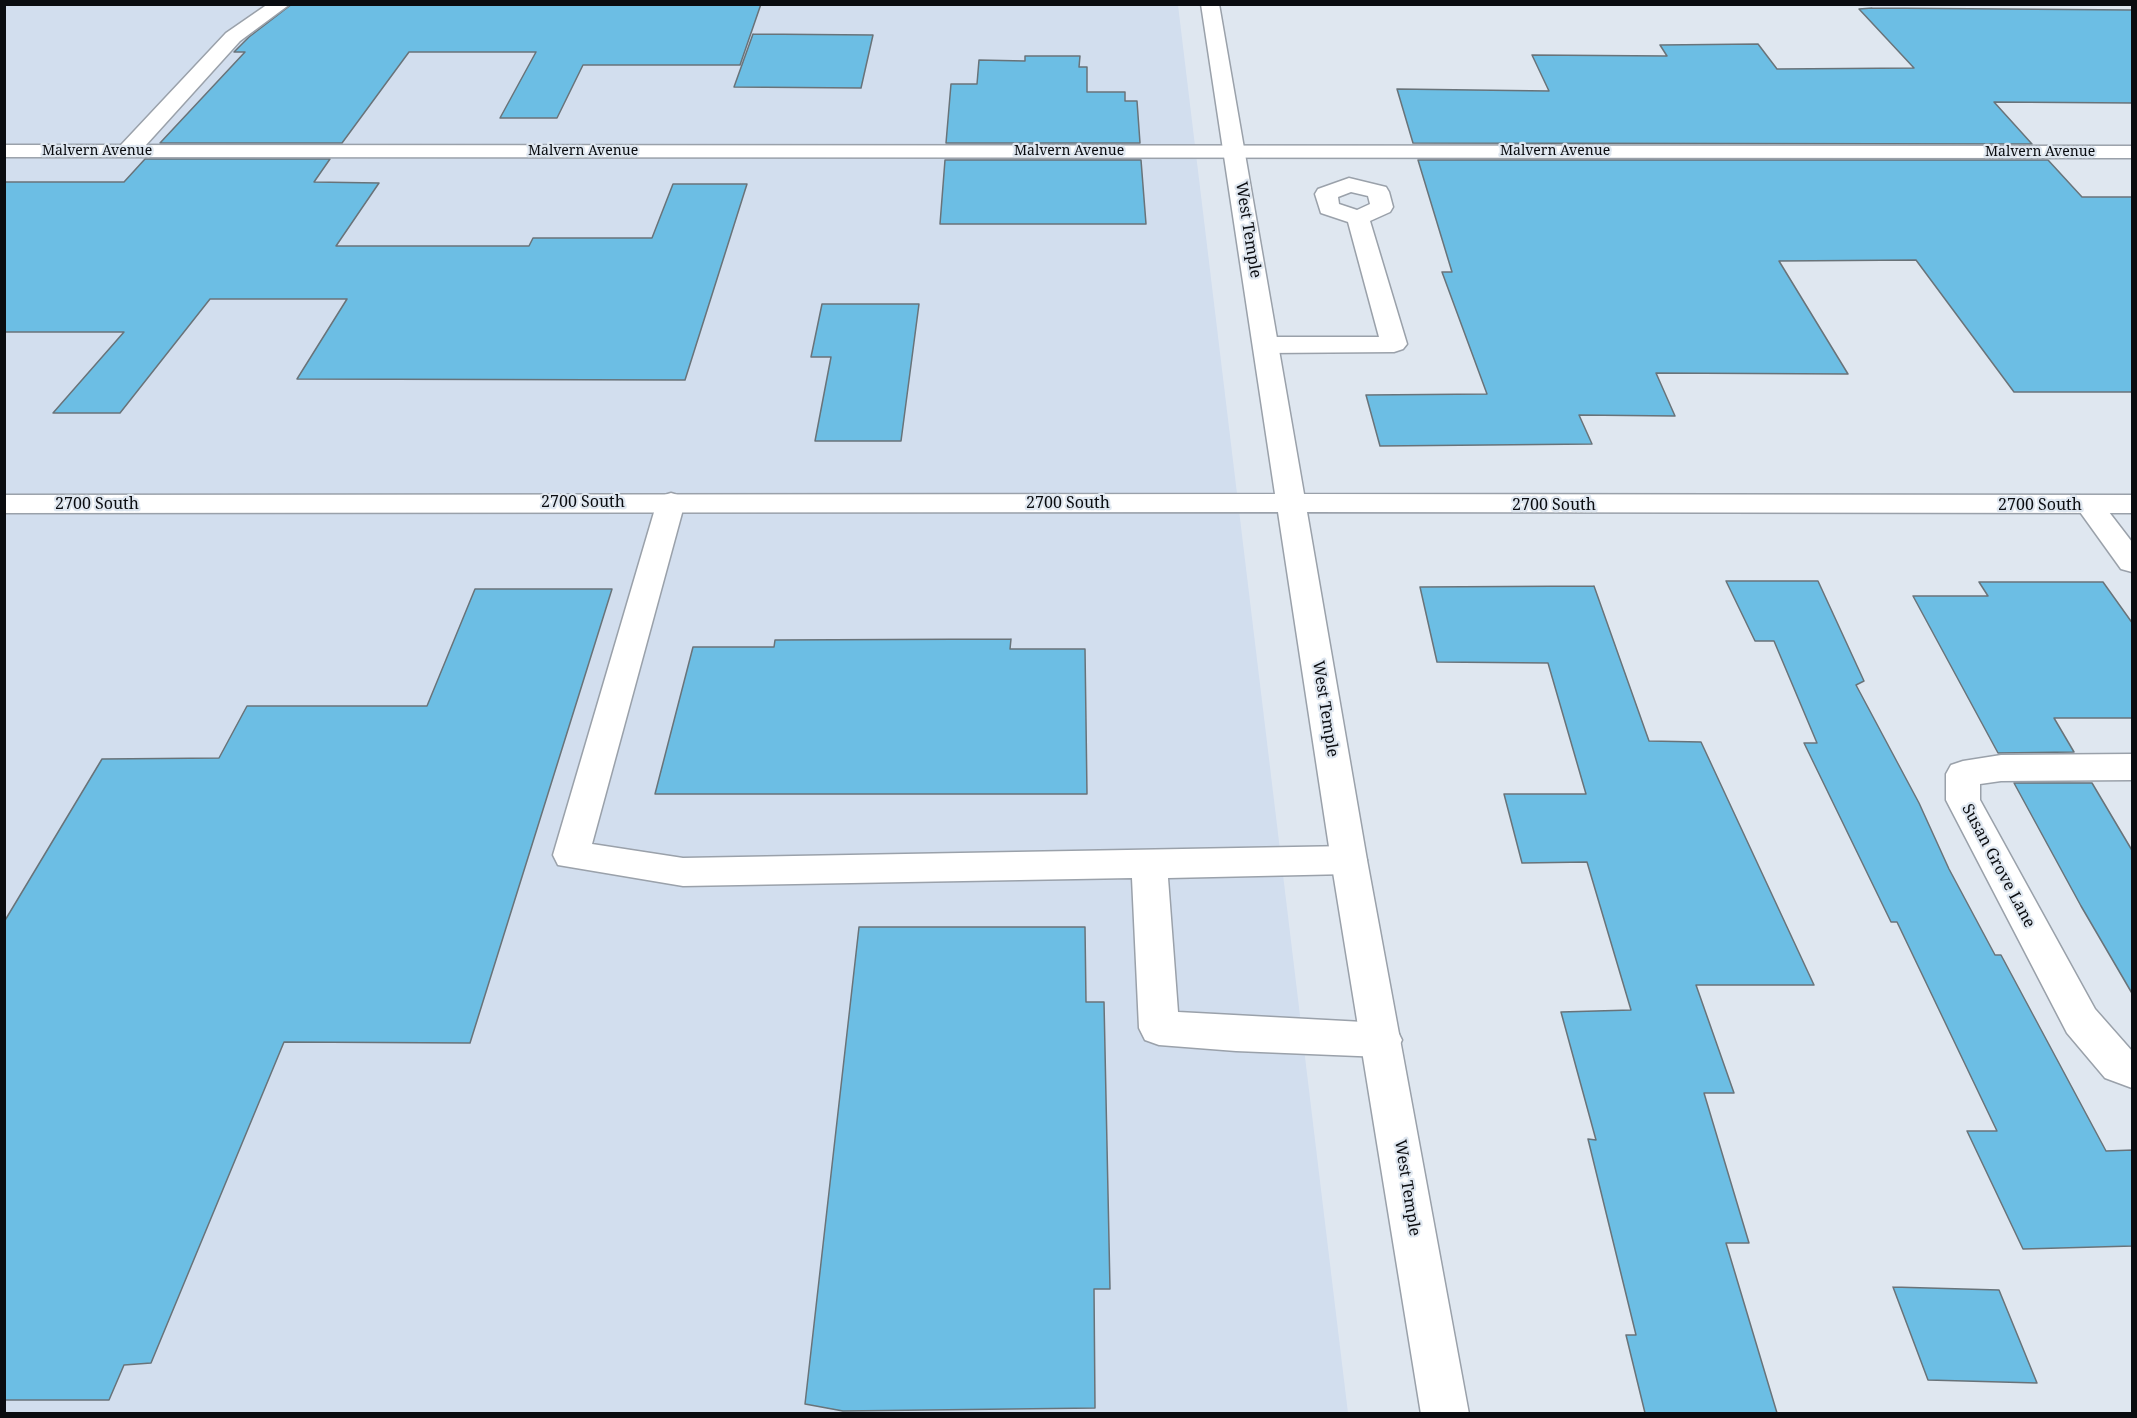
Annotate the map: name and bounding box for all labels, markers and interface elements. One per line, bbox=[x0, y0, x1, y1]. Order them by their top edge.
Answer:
street label: Malvern Avenue bbox=[42, 143, 152, 159]
street label: Malvern Avenue bbox=[528, 143, 638, 159]
street label: Malvern Avenue bbox=[1014, 143, 1124, 159]
street label: Malvern Avenue bbox=[1500, 143, 1610, 159]
street label: Malvern Avenue bbox=[1985, 144, 2095, 160]
street label: West Temple bbox=[1231, 180, 1265, 280]
street label: 2700 South bbox=[541, 492, 625, 512]
street label: 2700 South bbox=[1026, 493, 1110, 513]
street label: 2700 South bbox=[55, 494, 139, 514]
street label: 2700 South bbox=[1512, 495, 1596, 515]
street label: 2700 South bbox=[1998, 495, 2082, 515]
street label: West Temple bbox=[1308, 659, 1342, 759]
street label: Susan Grove Lane bbox=[1957, 801, 2039, 931]
street label: West Temple bbox=[1390, 1138, 1424, 1238]

